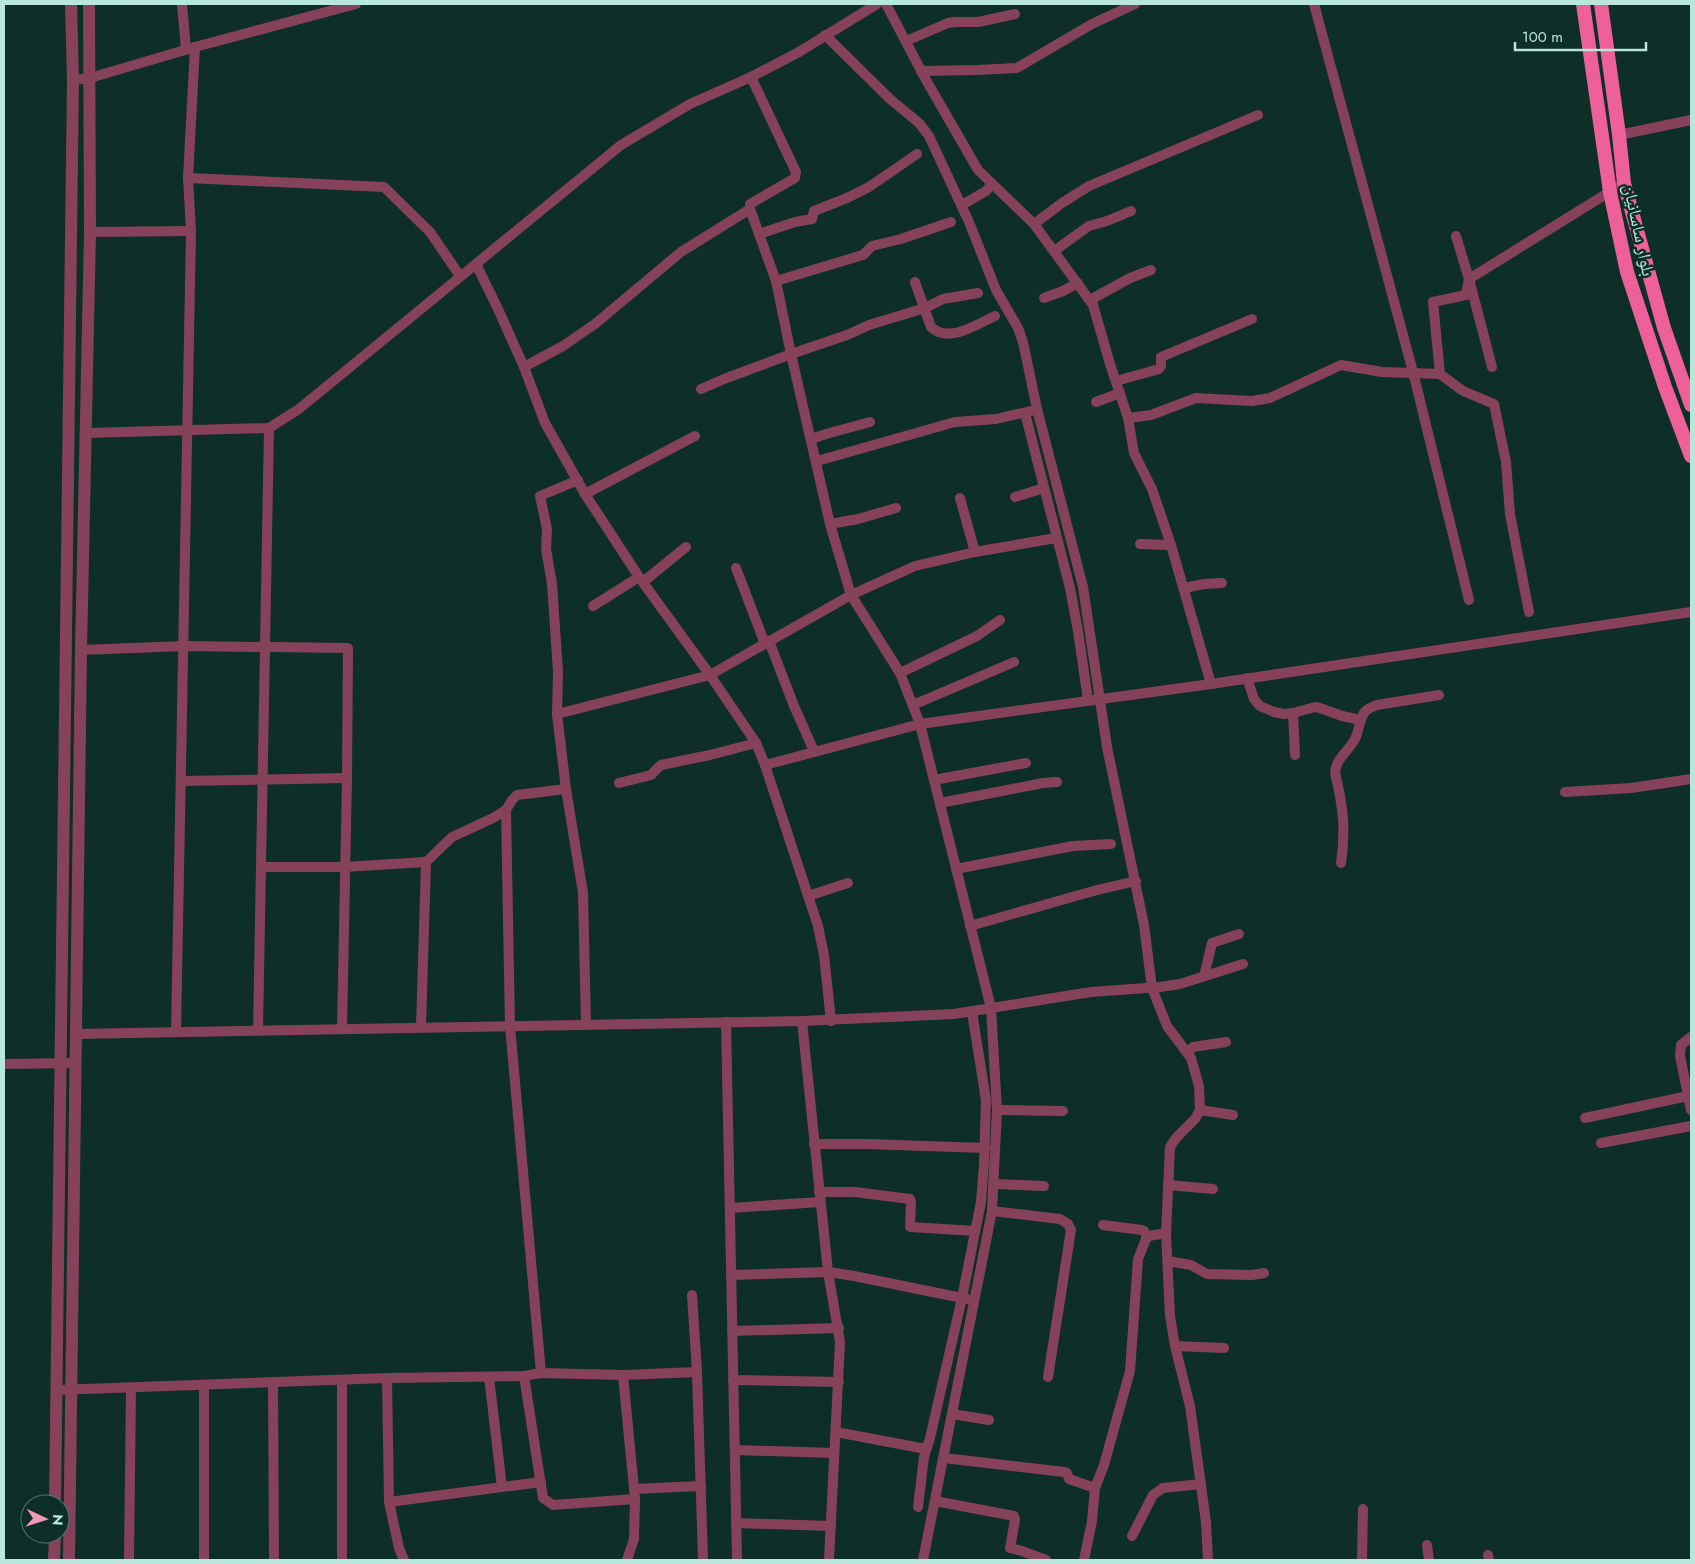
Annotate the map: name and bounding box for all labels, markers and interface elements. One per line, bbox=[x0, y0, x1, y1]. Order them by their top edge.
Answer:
scale bar bbox=[1515, 20, 1646, 52]
text: 100 m bbox=[1522, 26, 1563, 48]
street label: بلوار ساسانیان bbox=[1617, 181, 1661, 279]
north arrow bbox=[20, 1494, 70, 1544]
text: N bbox=[48, 1514, 68, 1526]

